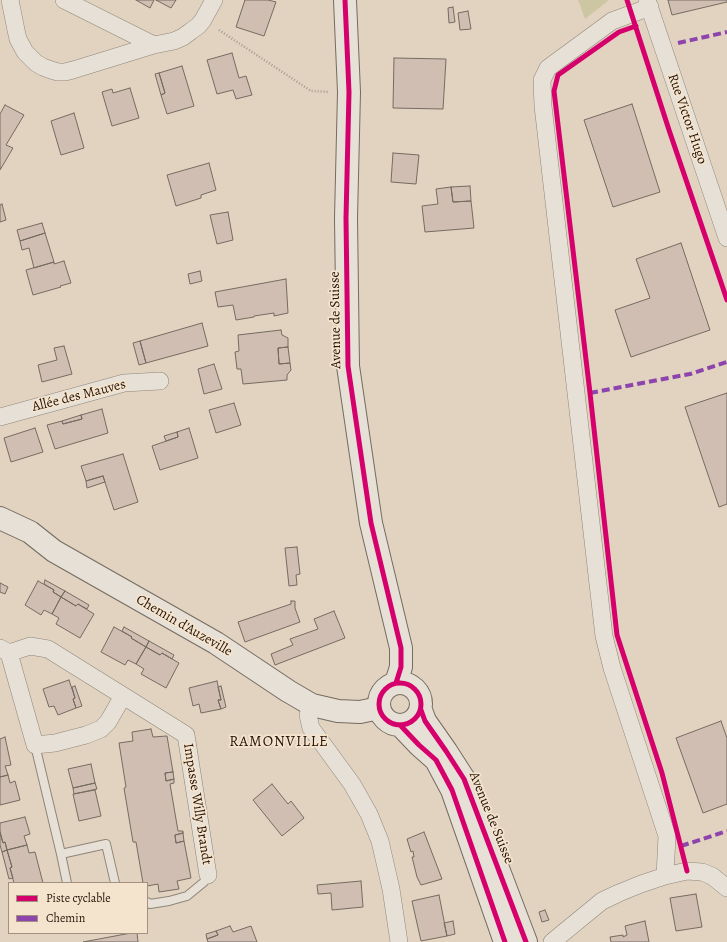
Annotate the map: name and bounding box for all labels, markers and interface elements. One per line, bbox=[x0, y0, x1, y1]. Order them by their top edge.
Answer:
street label: Rue Victor Hugo bbox=[664, 72, 710, 166]
street label: Avenue de Suisse bbox=[327, 271, 345, 369]
street label: Allée des Mauves bbox=[30, 376, 128, 416]
street label: Chemin d'Auzeville bbox=[133, 592, 235, 660]
district label: RAMONVILLE bbox=[229, 733, 329, 751]
street label: Impasse Willy Brandt bbox=[179, 742, 215, 866]
street label: Avenue de Suisse bbox=[465, 770, 517, 866]
legend bbox=[8, 882, 148, 934]
text: Piste cyclable bbox=[46, 890, 111, 906]
text: Chemin bbox=[46, 910, 85, 926]

